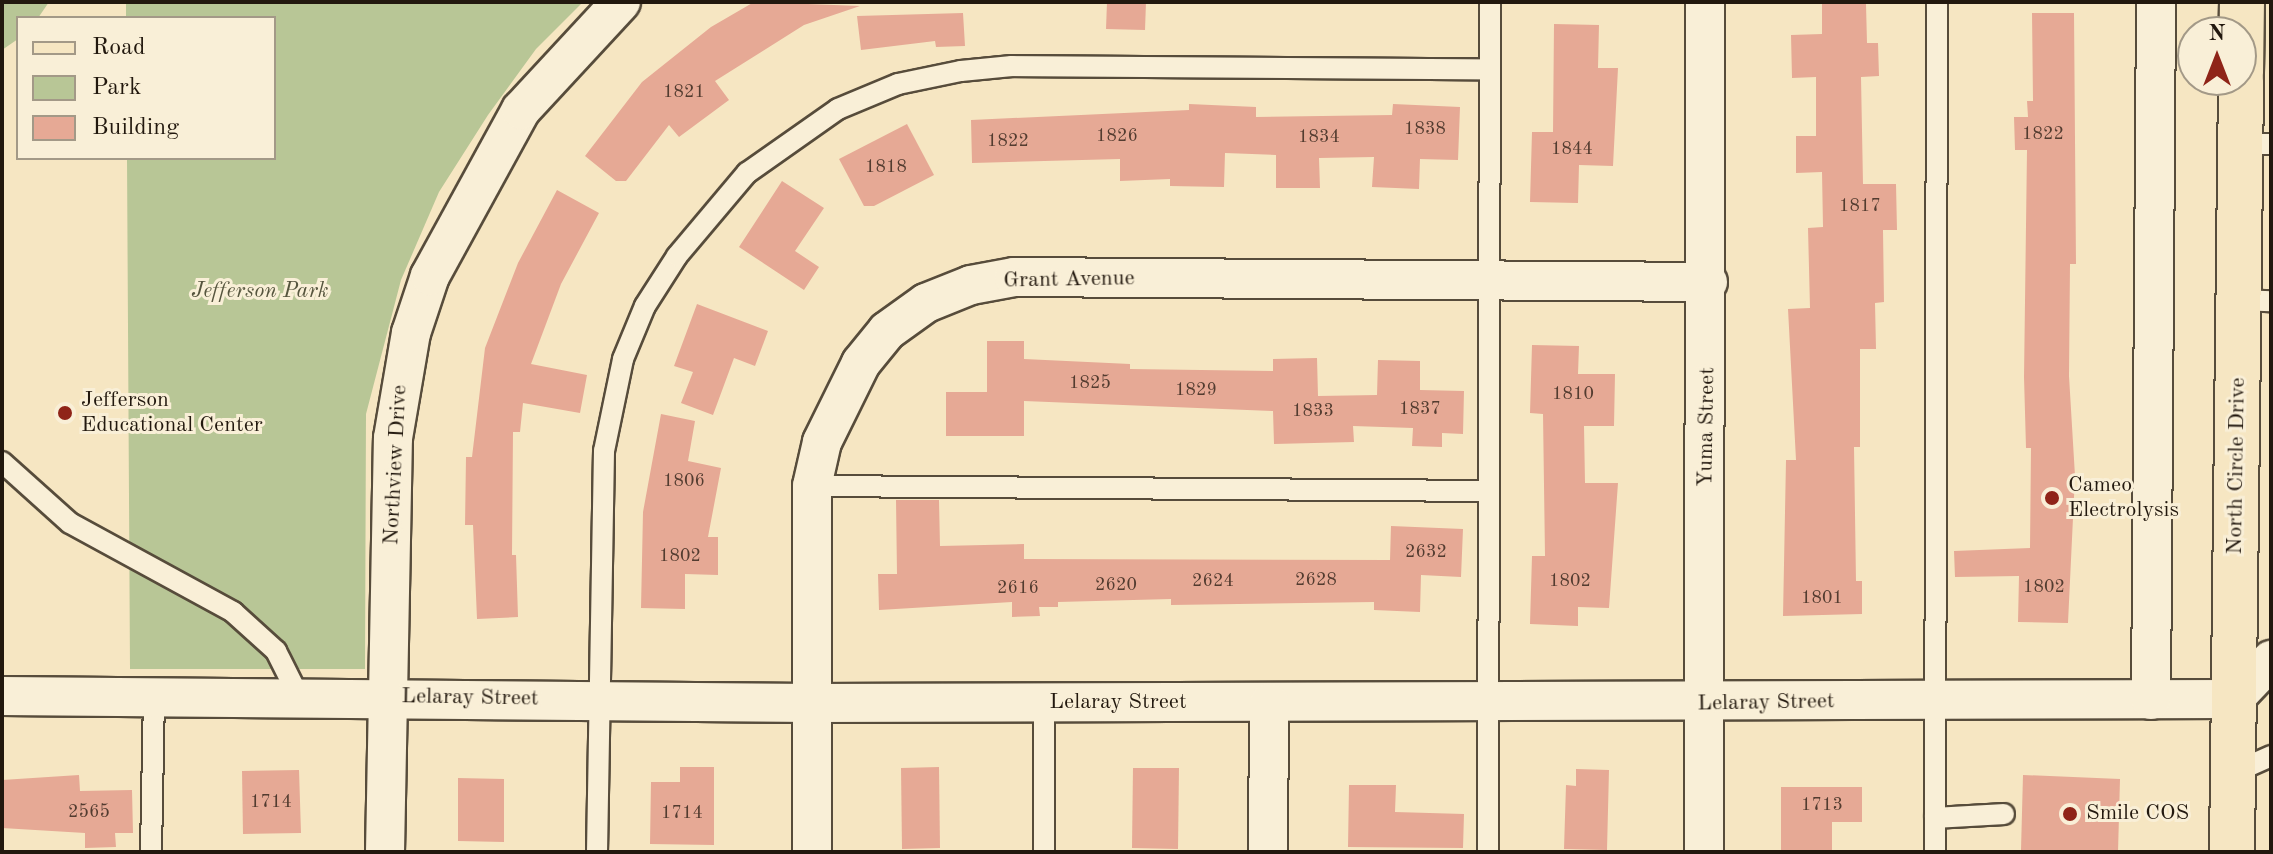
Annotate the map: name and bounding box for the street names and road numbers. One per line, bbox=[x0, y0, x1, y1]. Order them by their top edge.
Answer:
street label: Grant Avenue bbox=[1003, 266, 1135, 294]
street label: Yuma Street bbox=[1693, 367, 1721, 487]
street label: North Circle Drive bbox=[2222, 377, 2252, 555]
street label: Northview Drive bbox=[379, 384, 413, 546]
street label: Lelaray Street bbox=[401, 684, 539, 712]
street label: Lelaray Street bbox=[1697, 689, 1835, 717]
street label: Lelaray Street bbox=[1049, 690, 1187, 716]

